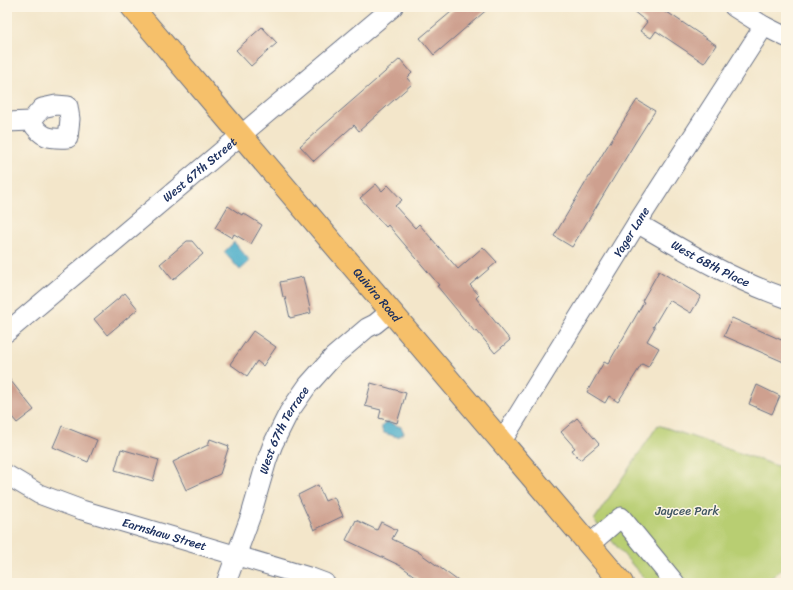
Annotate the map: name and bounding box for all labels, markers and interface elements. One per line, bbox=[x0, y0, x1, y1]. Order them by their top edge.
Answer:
street label: West 67th Street bbox=[157, 131, 242, 208]
street label: Yager Lane bbox=[607, 202, 656, 261]
street label: West 68th Place bbox=[667, 234, 753, 293]
street label: Quivira Road bbox=[347, 263, 407, 328]
street label: West 67th Terrace bbox=[253, 381, 315, 477]
park label: Jaycee Park bbox=[654, 500, 719, 522]
street label: Earnshaw Street bbox=[119, 511, 209, 557]

